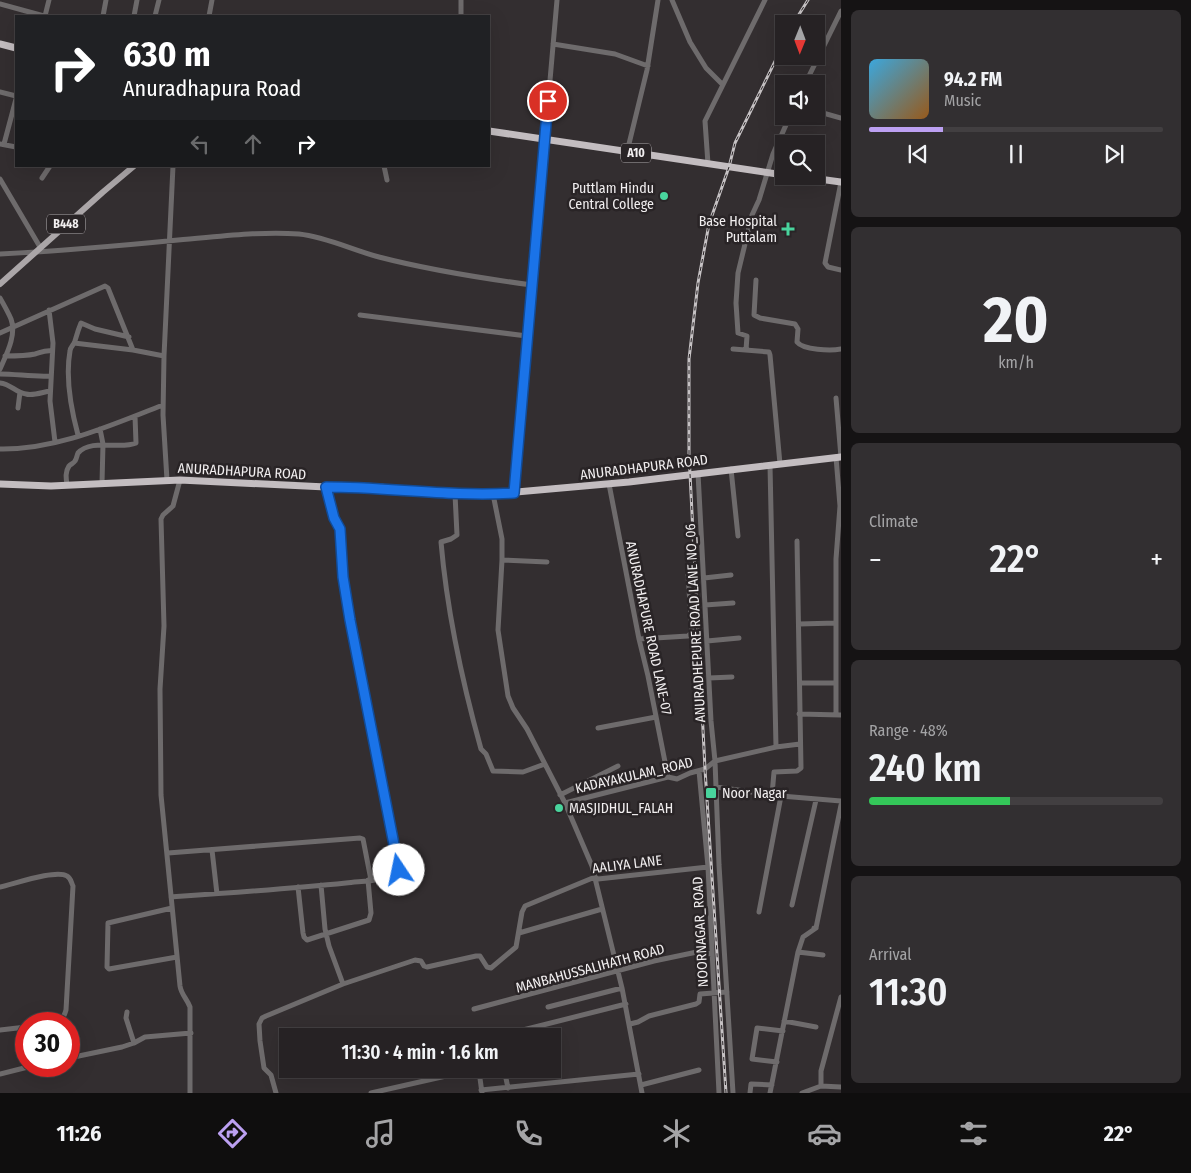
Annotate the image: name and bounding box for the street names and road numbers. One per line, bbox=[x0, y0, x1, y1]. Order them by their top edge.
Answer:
road number: A10 bbox=[621, 144, 651, 162]
road number: B448 bbox=[47, 214, 85, 233]
street label: ANURADHAPURA ROAD bbox=[579, 451, 709, 484]
street label: ANURADHAPURA ROAD bbox=[177, 460, 307, 483]
street label: ANURADHEPURE ROAD LANE NO_06 bbox=[682, 523, 709, 723]
street label: ANURADHAPURE ROAD LANE-07 bbox=[622, 540, 675, 717]
street label: KADAYAKULAM_ROAD bbox=[574, 754, 695, 797]
street label: AALIYA LANE bbox=[591, 852, 663, 877]
street label: NOORNAGAR_ROAD bbox=[689, 876, 712, 988]
street label: MANBAHUSSALIHATH ROAD bbox=[514, 940, 666, 997]

